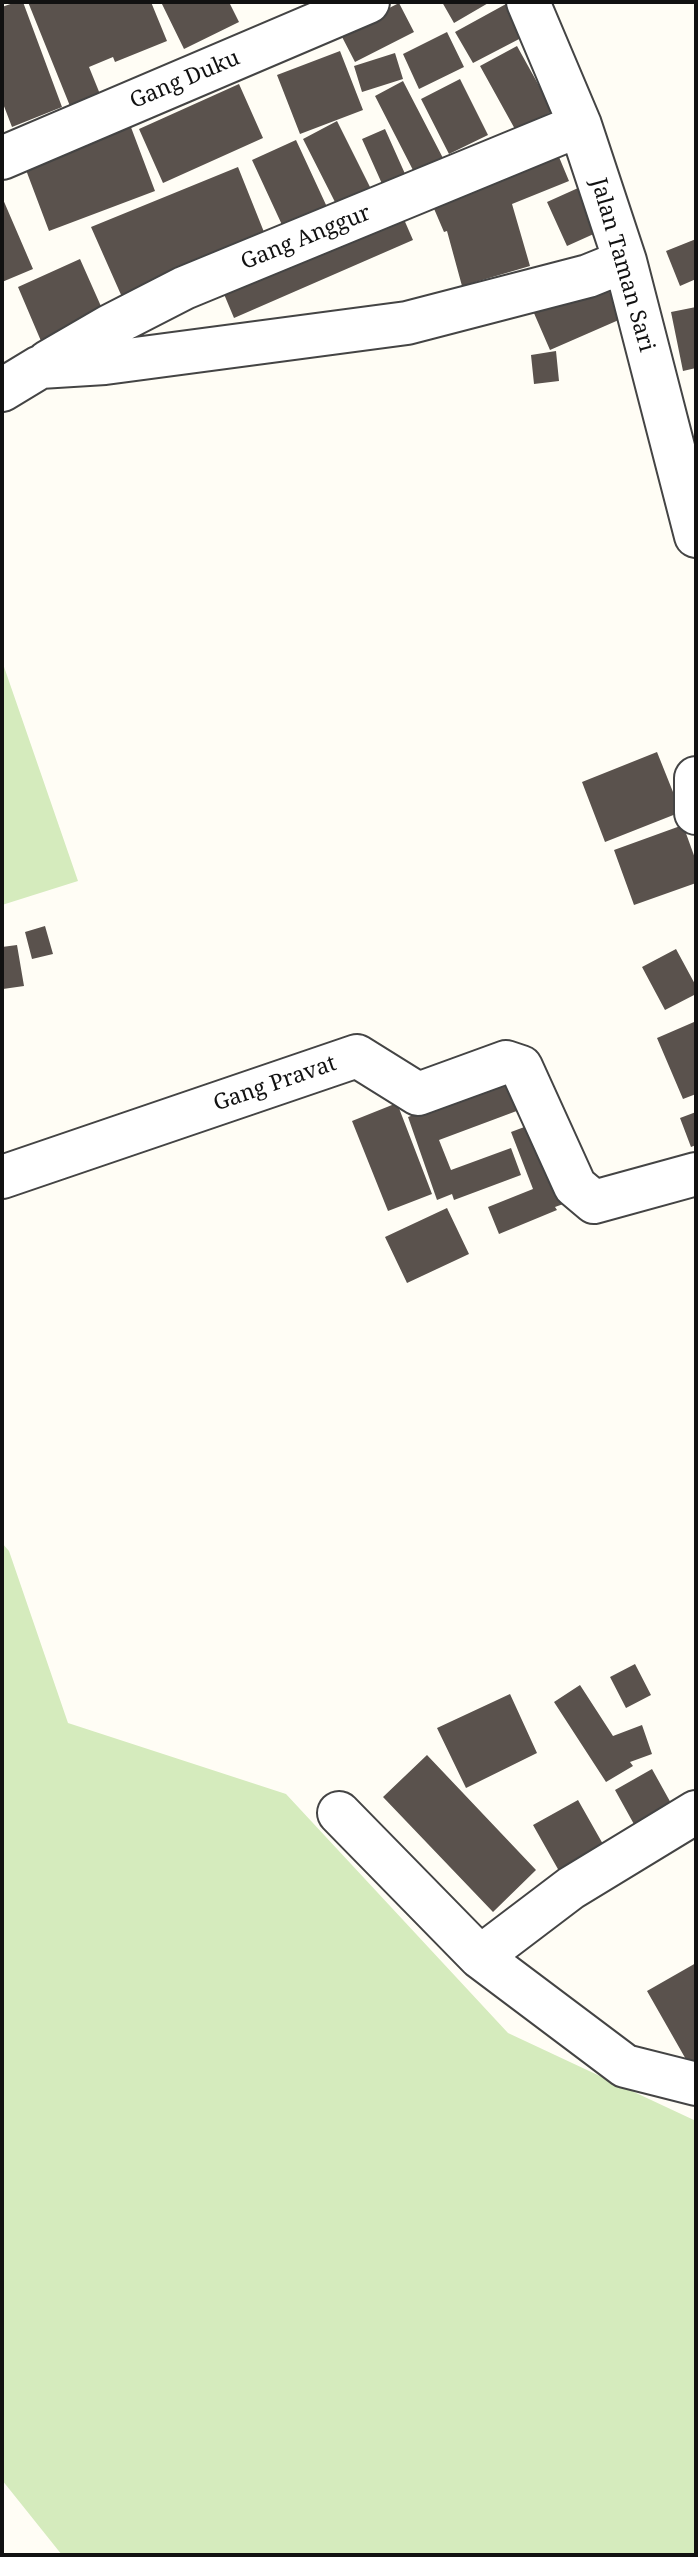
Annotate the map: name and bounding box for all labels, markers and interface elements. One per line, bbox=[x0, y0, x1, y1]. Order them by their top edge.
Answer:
street label: Gang Duku bbox=[126, 45, 244, 115]
street label: Jalan Taman Sari bbox=[585, 175, 659, 355]
street label: Gang Anggur bbox=[237, 200, 375, 276]
street label: Gang Pravat bbox=[210, 1051, 340, 1117]

